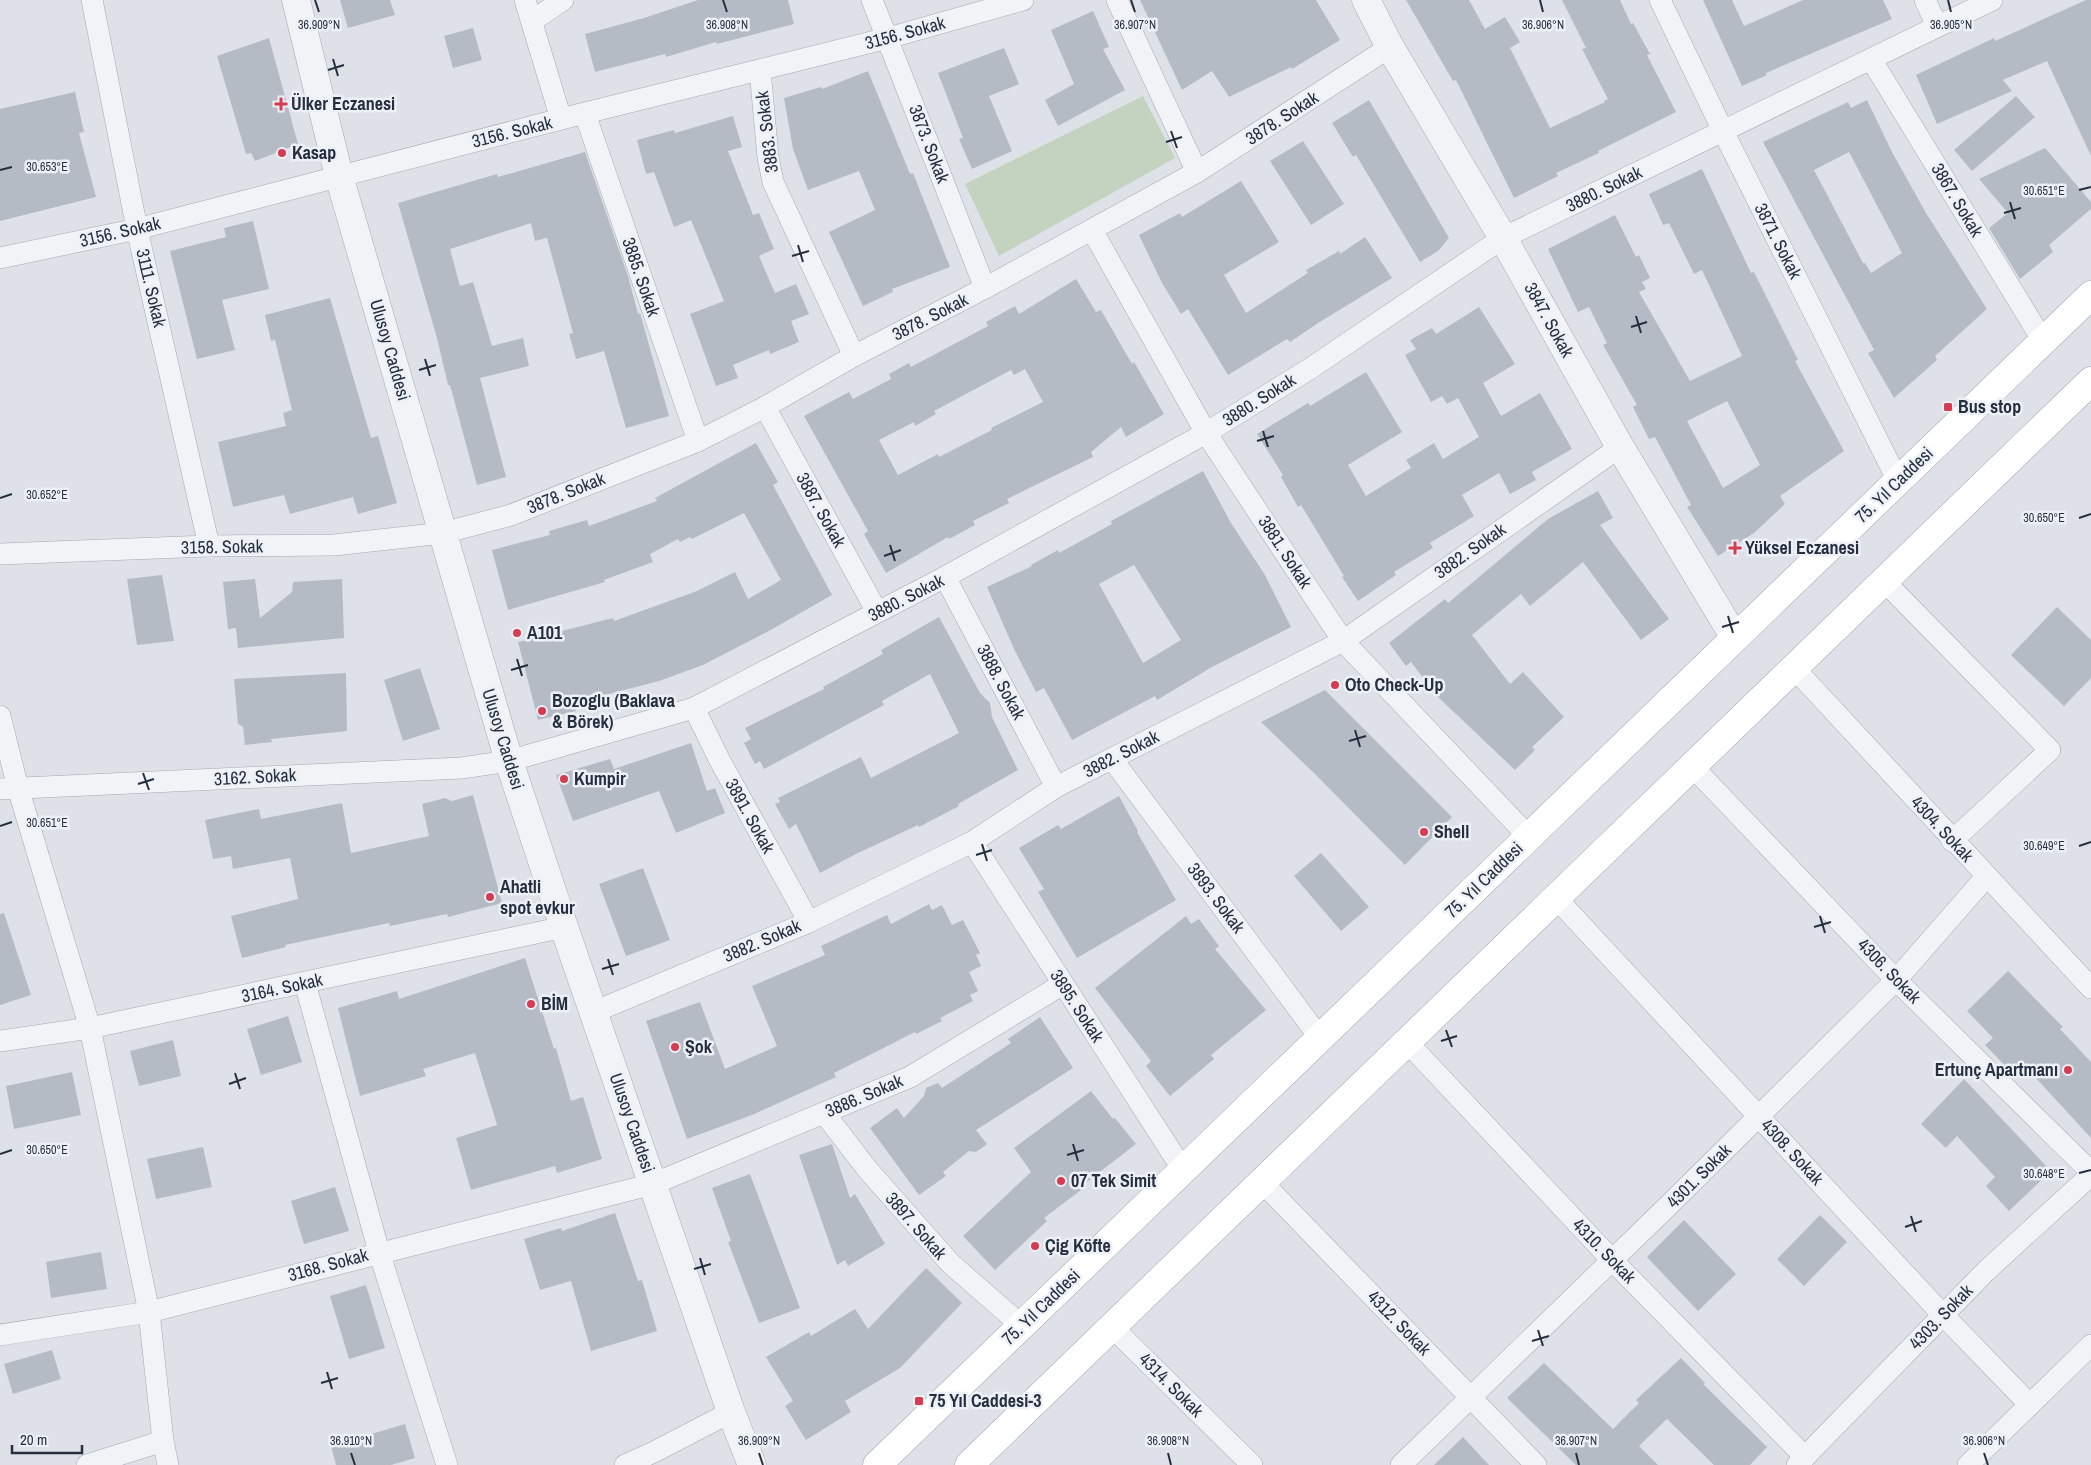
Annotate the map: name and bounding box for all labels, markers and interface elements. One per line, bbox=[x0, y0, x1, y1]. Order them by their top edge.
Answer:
street label: 3156. Sokak bbox=[862, 10, 948, 55]
text: 36.909°N bbox=[298, 17, 340, 33]
text: 36.908°N bbox=[706, 17, 748, 33]
text: 36.907°N bbox=[1114, 17, 1156, 33]
text: 36.906°N bbox=[1522, 17, 1564, 33]
text: 36.905°N bbox=[1930, 17, 1972, 33]
street label: 3878. Sokak bbox=[1241, 84, 1323, 150]
street label: 3883. Sokak bbox=[749, 89, 784, 174]
place label: Ülker Eczanesi bbox=[291, 91, 395, 116]
marker: Ülker Eczanesi bbox=[275, 98, 287, 110]
street label: 3873. Sokak bbox=[903, 101, 956, 187]
street label: 3156. Sokak bbox=[469, 109, 555, 154]
place label: Kasap bbox=[292, 140, 336, 165]
marker: Kasap bbox=[276, 147, 288, 159]
street label: 3867. Sokak bbox=[1926, 158, 1990, 242]
text: 30.653°E bbox=[26, 159, 68, 175]
street label: 3880. Sokak bbox=[1561, 159, 1647, 218]
text: 30.651°E bbox=[2023, 183, 2065, 199]
street label: 3871. Sokak bbox=[1749, 199, 1808, 284]
street label: 3156. Sokak bbox=[77, 210, 163, 253]
street label: 3885. Sokak bbox=[616, 234, 667, 320]
street label: 3111. Sokak bbox=[130, 246, 173, 330]
street label: 3847. Sokak bbox=[1519, 278, 1581, 362]
street label: 3878. Sokak bbox=[888, 287, 973, 346]
street label: Ulusoy Caddesi bbox=[364, 296, 417, 403]
street label: 3880. Sokak bbox=[1217, 367, 1301, 432]
place label: Bus stop bbox=[1958, 394, 2021, 419]
marker: Bus stop bbox=[1942, 401, 1954, 413]
street label: 75. Yıl Caddesi bbox=[1849, 441, 1938, 528]
street label: 3878. Sokak bbox=[523, 465, 609, 519]
street label: 3887. Sokak bbox=[791, 468, 853, 552]
text: 30.652°E bbox=[26, 487, 68, 503]
text: 30.650°E bbox=[2023, 510, 2065, 526]
street label: 3881. Sokak bbox=[1253, 511, 1319, 593]
street label: 3882. Sokak bbox=[1429, 516, 1511, 584]
street label: 3158. Sokak bbox=[181, 533, 264, 560]
place label: Yüksel Eczanesi bbox=[1745, 535, 1859, 560]
marker: Yüksel Eczanesi bbox=[1729, 542, 1741, 554]
street label: 3880. Sokak bbox=[864, 568, 949, 627]
place label: A101 bbox=[527, 620, 563, 645]
marker: A101 bbox=[511, 627, 523, 639]
street label: 3888. Sokak bbox=[971, 640, 1032, 724]
place label: Oto Check-Up bbox=[1345, 672, 1443, 697]
marker: Oto Check-Up bbox=[1329, 679, 1341, 691]
street label: Ulusoy Caddesi bbox=[476, 685, 531, 792]
place label: Bozoglu (Baklava & Börek) bbox=[552, 688, 676, 734]
marker: Bozoglu (Baklava & Börek) bbox=[536, 705, 548, 717]
street label: 3882. Sokak bbox=[1079, 724, 1164, 783]
street label: 3162. Sokak bbox=[213, 762, 297, 791]
place label: Kumpir bbox=[574, 766, 626, 791]
marker: Kumpir bbox=[558, 773, 570, 785]
street label: 3891. Sokak bbox=[720, 774, 782, 858]
street label: 4304. Sokak bbox=[1905, 790, 1980, 868]
text: 30.651°E bbox=[26, 815, 68, 831]
place label: Shell bbox=[1434, 819, 1469, 844]
marker: Shell bbox=[1418, 826, 1430, 838]
street label: 75. Yıl Caddesi bbox=[1439, 836, 1528, 923]
text: 30.649°E bbox=[2023, 838, 2065, 854]
street label: 3893. Sokak bbox=[1182, 857, 1251, 938]
place label: Ahatli spot evkur bbox=[500, 874, 575, 920]
marker: Ahatli spot evkur bbox=[484, 891, 496, 903]
street label: 3882. Sokak bbox=[719, 913, 805, 968]
street label: 4306. Sokak bbox=[1852, 932, 1927, 1009]
street label: 3895. Sokak bbox=[1045, 965, 1111, 1047]
street label: 3164. Sokak bbox=[239, 967, 325, 1008]
place label: BİM bbox=[541, 991, 568, 1016]
marker: BİM bbox=[525, 998, 537, 1010]
place label: Şok bbox=[685, 1034, 713, 1059]
marker: Şok bbox=[669, 1041, 681, 1053]
place label: Ertunç Apartmanı bbox=[1935, 1057, 2058, 1082]
marker: Ertunç Apartmanı bbox=[2062, 1064, 2074, 1076]
street label: 3886. Sokak bbox=[821, 1068, 907, 1123]
street label: Ulusoy Caddesi bbox=[604, 1070, 661, 1176]
street label: 4308. Sokak bbox=[1755, 1113, 1830, 1191]
street label: 4301. Sokak bbox=[1661, 1137, 1737, 1213]
text: 30.650°E bbox=[26, 1142, 68, 1158]
text: 30.648°E bbox=[2023, 1166, 2065, 1182]
place label: 07 Tek Simit bbox=[1071, 1168, 1156, 1193]
marker: 07 Tek Simit bbox=[1055, 1175, 1067, 1187]
street label: 3897. Sokak bbox=[880, 1187, 953, 1265]
street label: 4310. Sokak bbox=[1567, 1212, 1642, 1289]
place label: Çig Köfte bbox=[1045, 1233, 1111, 1258]
marker: Çig Köfte bbox=[1029, 1240, 1041, 1252]
street label: 3168. Sokak bbox=[285, 1242, 371, 1287]
street label: 75. Yıl Caddesi bbox=[996, 1263, 1085, 1350]
street label: 4303. Sokak bbox=[1903, 1278, 1979, 1355]
street label: 4312. Sokak bbox=[1362, 1284, 1437, 1361]
street label: 4314. Sokak bbox=[1134, 1347, 1210, 1423]
place label: 75 Yıl Caddesi-3 bbox=[929, 1388, 1041, 1413]
marker: 75 Yıl Caddesi-3 bbox=[913, 1395, 925, 1407]
scale bar bbox=[12, 1422, 82, 1454]
text: 20 m bbox=[20, 1429, 47, 1450]
text: 36.910°N bbox=[330, 1433, 372, 1449]
text: 36.909°N bbox=[738, 1433, 780, 1449]
text: 36.908°N bbox=[1147, 1433, 1189, 1449]
text: 36.907°N bbox=[1555, 1433, 1597, 1449]
text: 36.906°N bbox=[1963, 1433, 2005, 1449]

